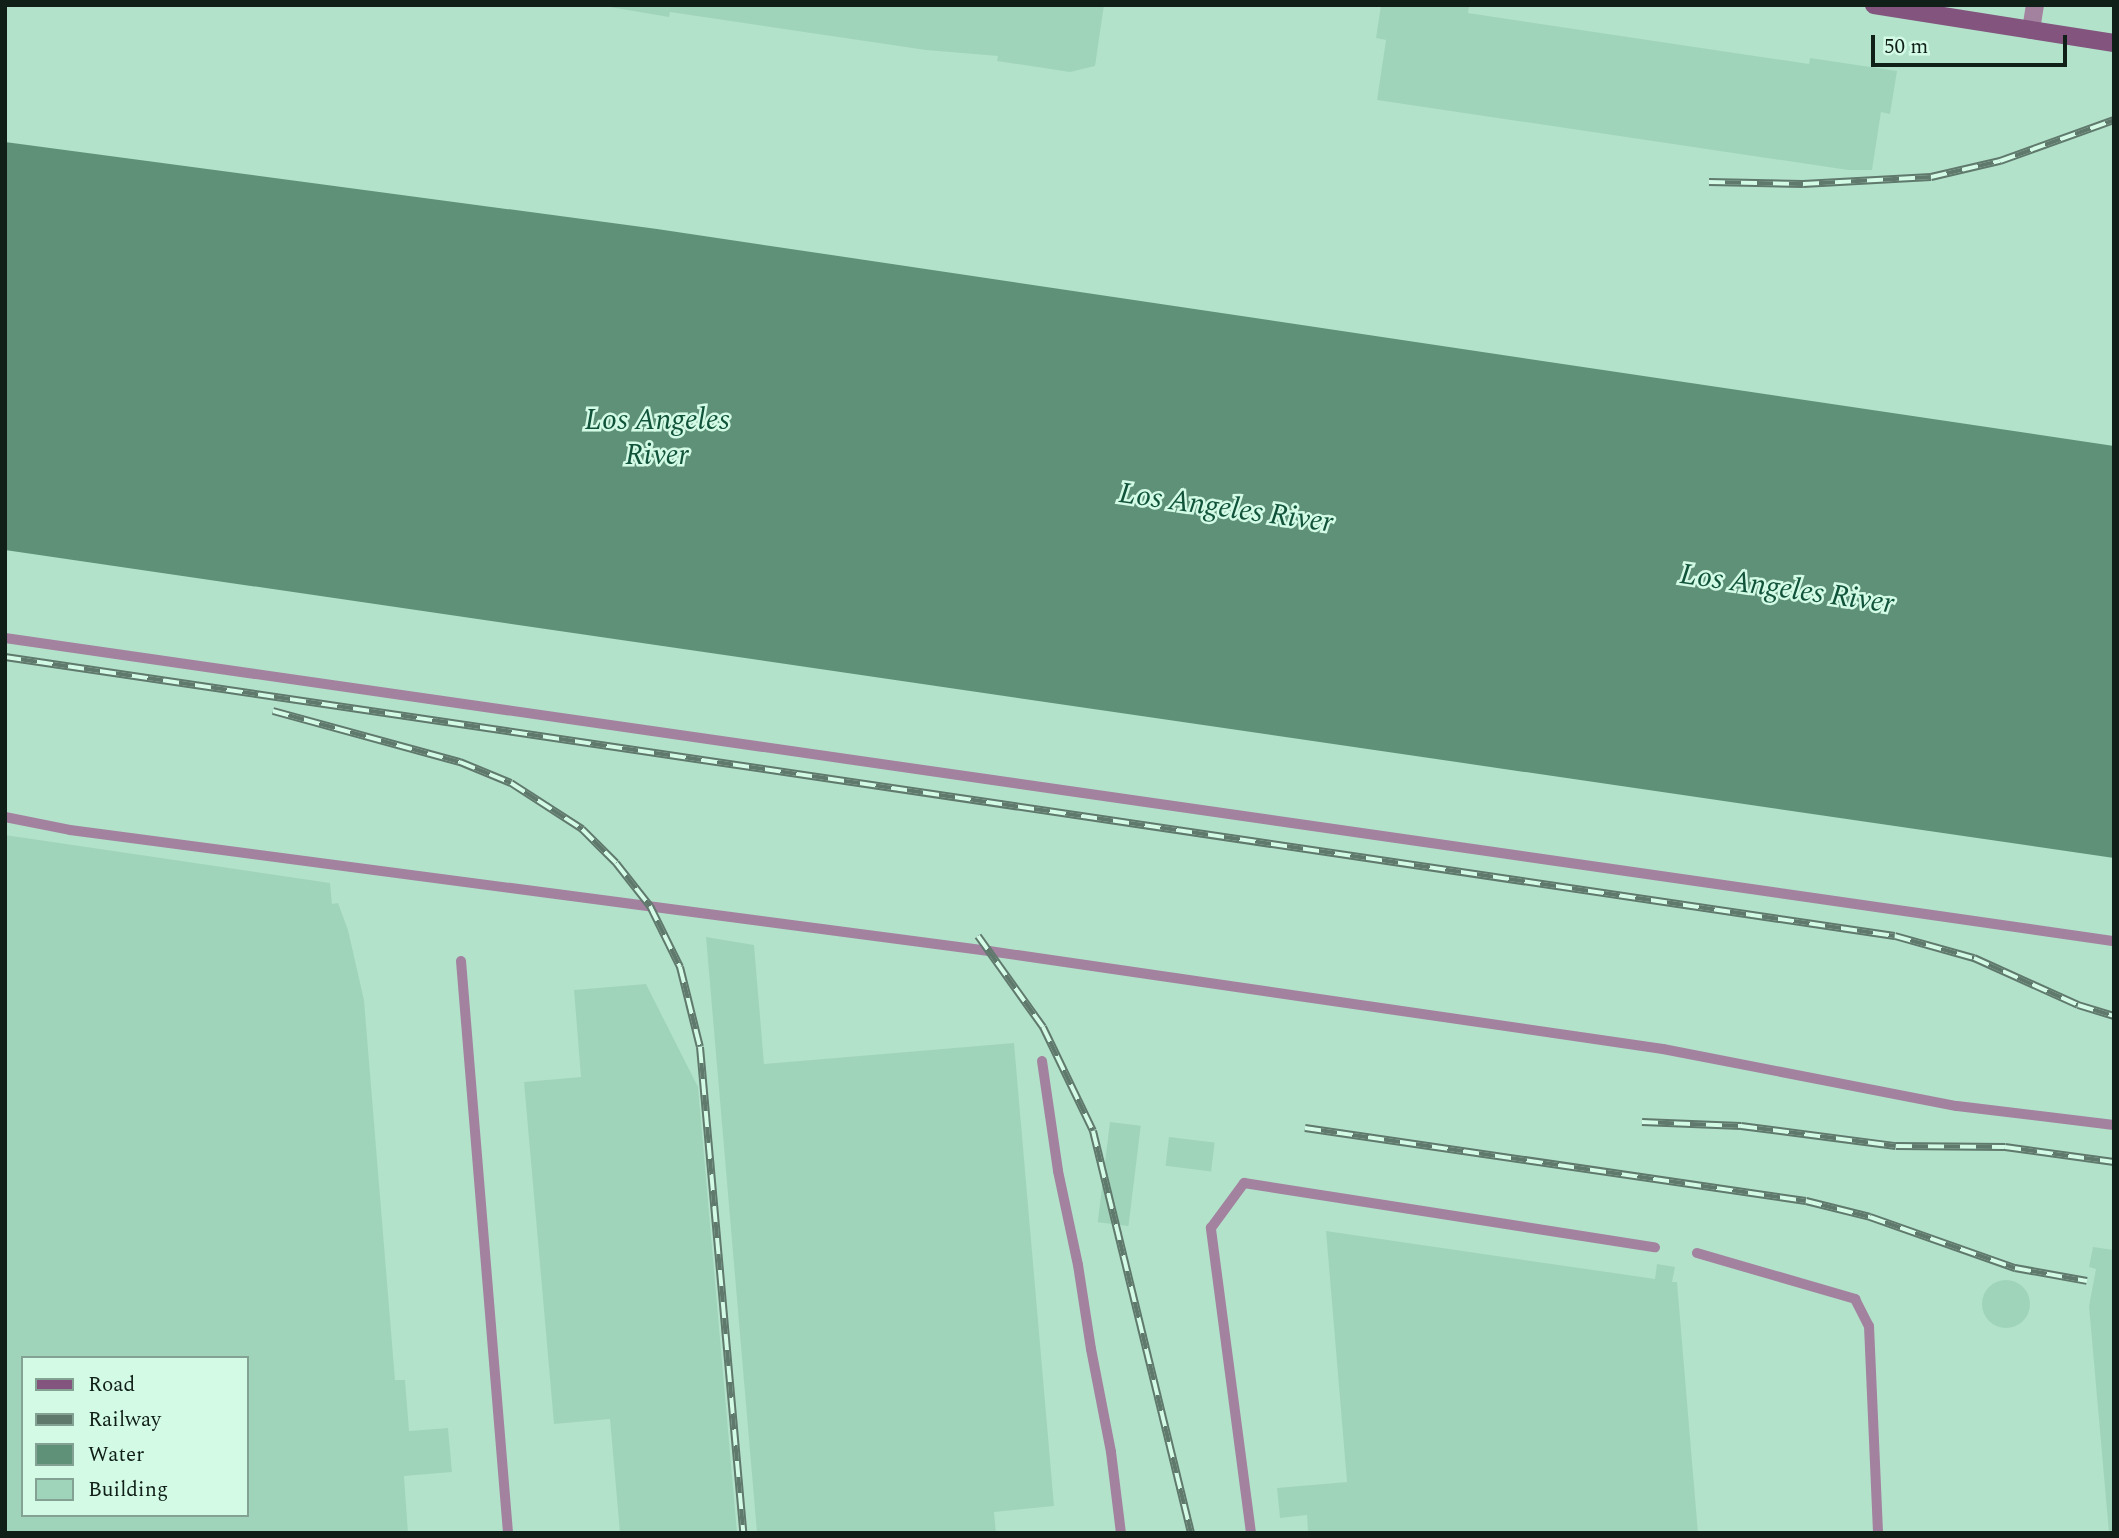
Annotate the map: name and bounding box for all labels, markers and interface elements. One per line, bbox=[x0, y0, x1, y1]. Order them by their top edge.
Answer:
scale bar bbox=[1874, 21, 2070, 65]
text: 50 m bbox=[1884, 31, 1928, 63]
water label: Los Angeles River bbox=[585, 402, 729, 472]
water label: Los Angeles River bbox=[1117, 475, 1335, 541]
water label: Los Angeles River bbox=[1678, 556, 1896, 622]
legend bbox=[21, 1356, 248, 1517]
text: Road bbox=[88, 1369, 135, 1401]
text: Railway bbox=[88, 1404, 161, 1436]
text: Water bbox=[88, 1439, 144, 1471]
text: Building bbox=[88, 1474, 168, 1506]

